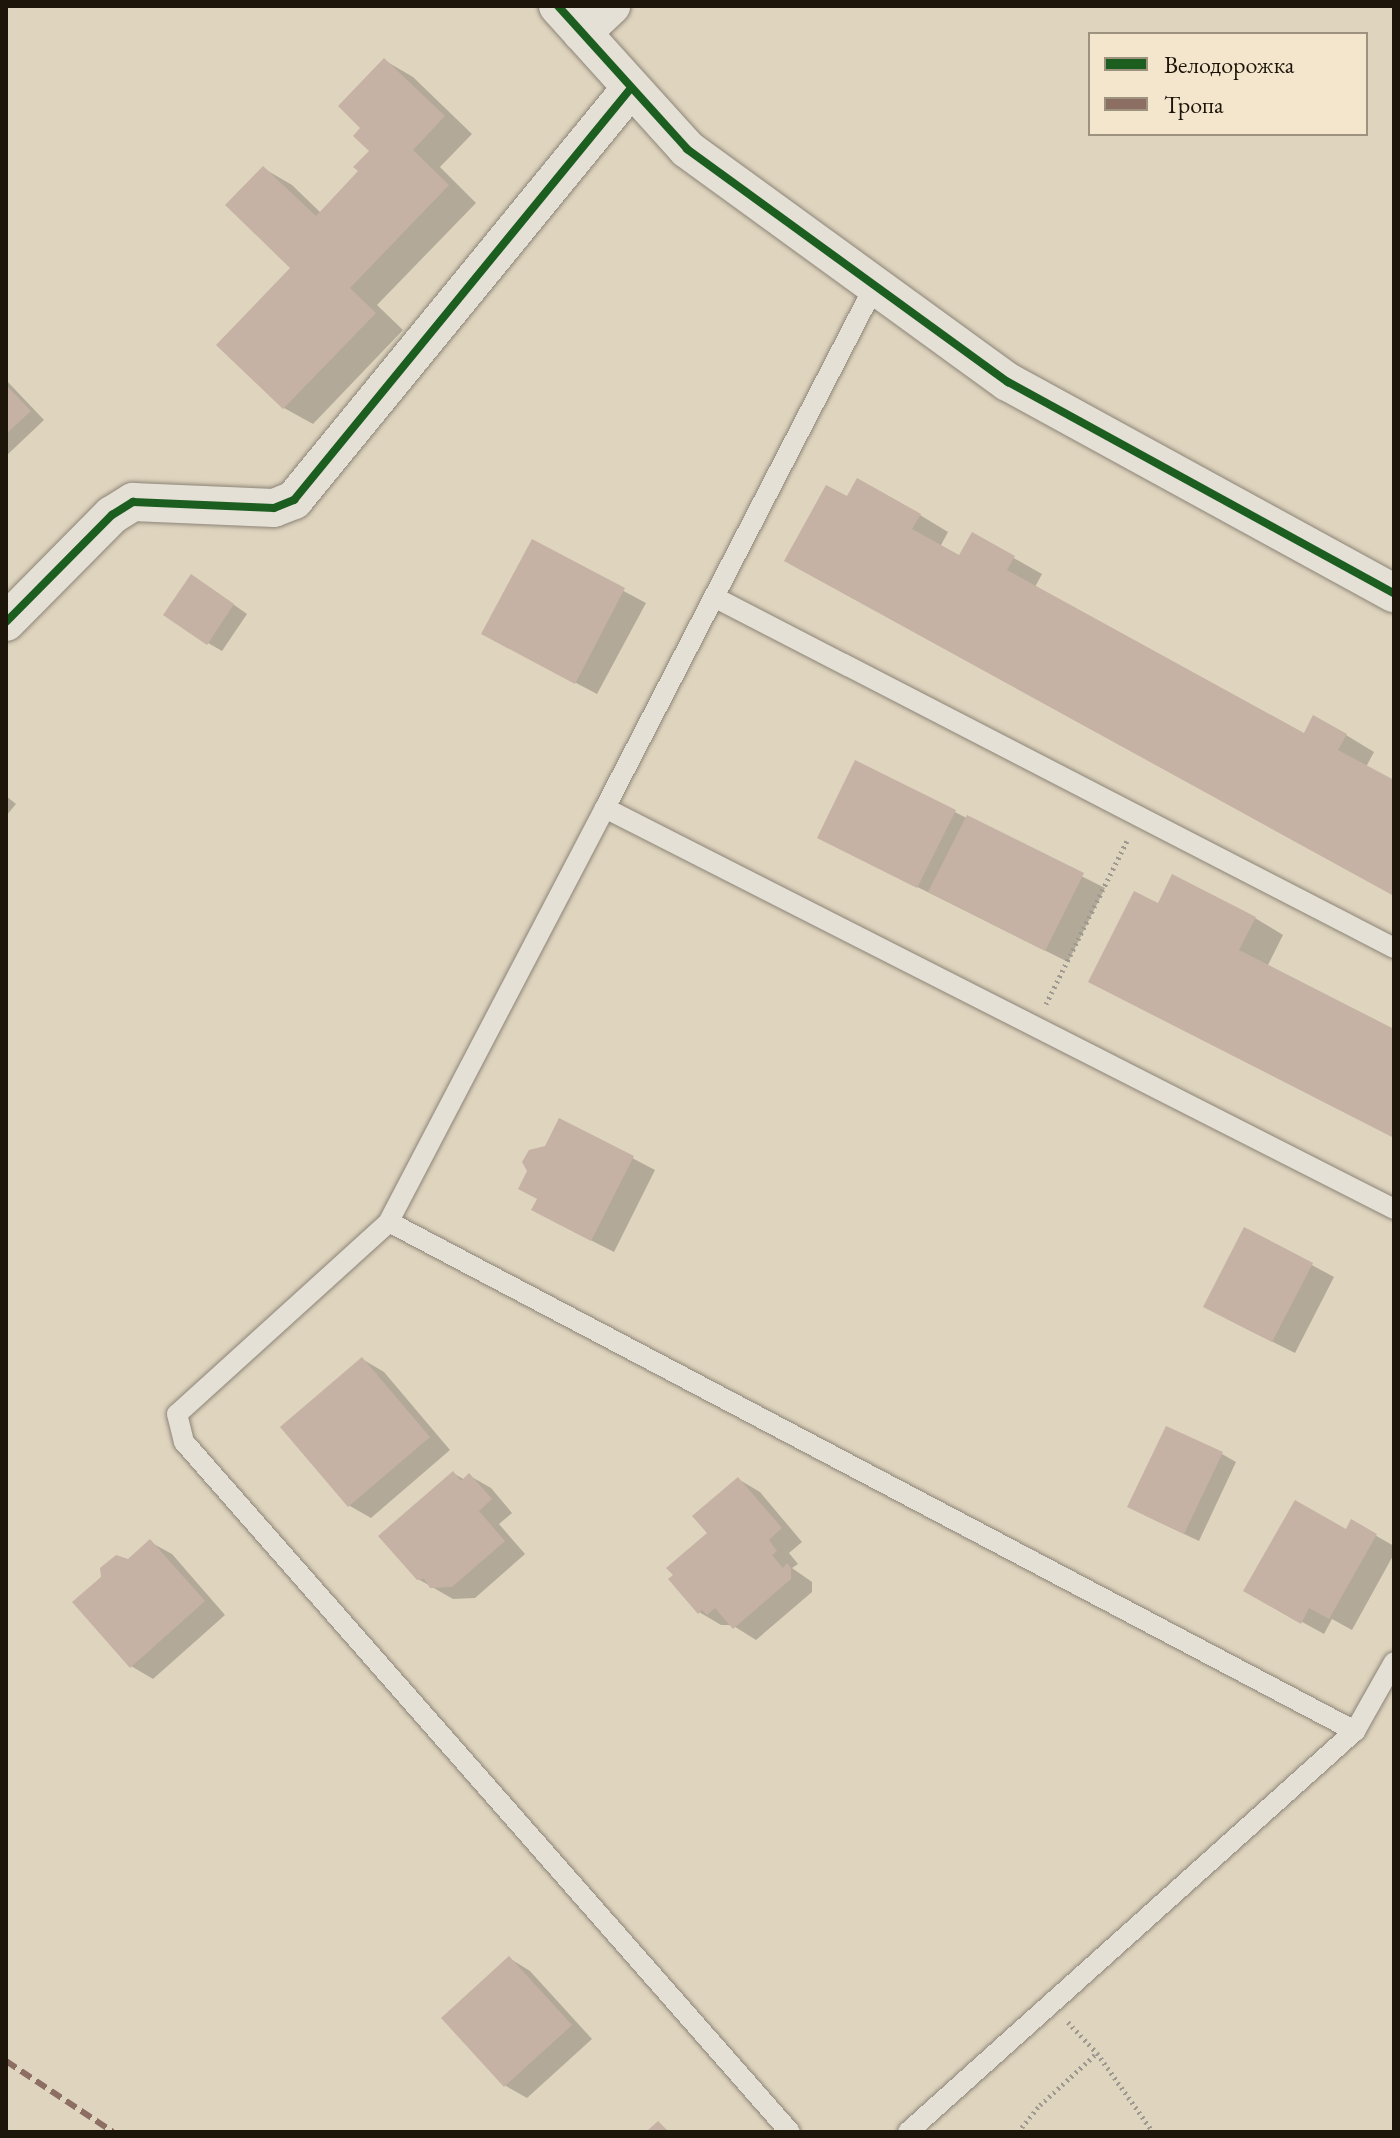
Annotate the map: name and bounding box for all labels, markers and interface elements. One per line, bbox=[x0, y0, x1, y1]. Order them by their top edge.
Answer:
legend bbox=[1088, 32, 1368, 136]
text: Велодорожка bbox=[1164, 49, 1294, 80]
text: Тропа bbox=[1164, 89, 1224, 120]

